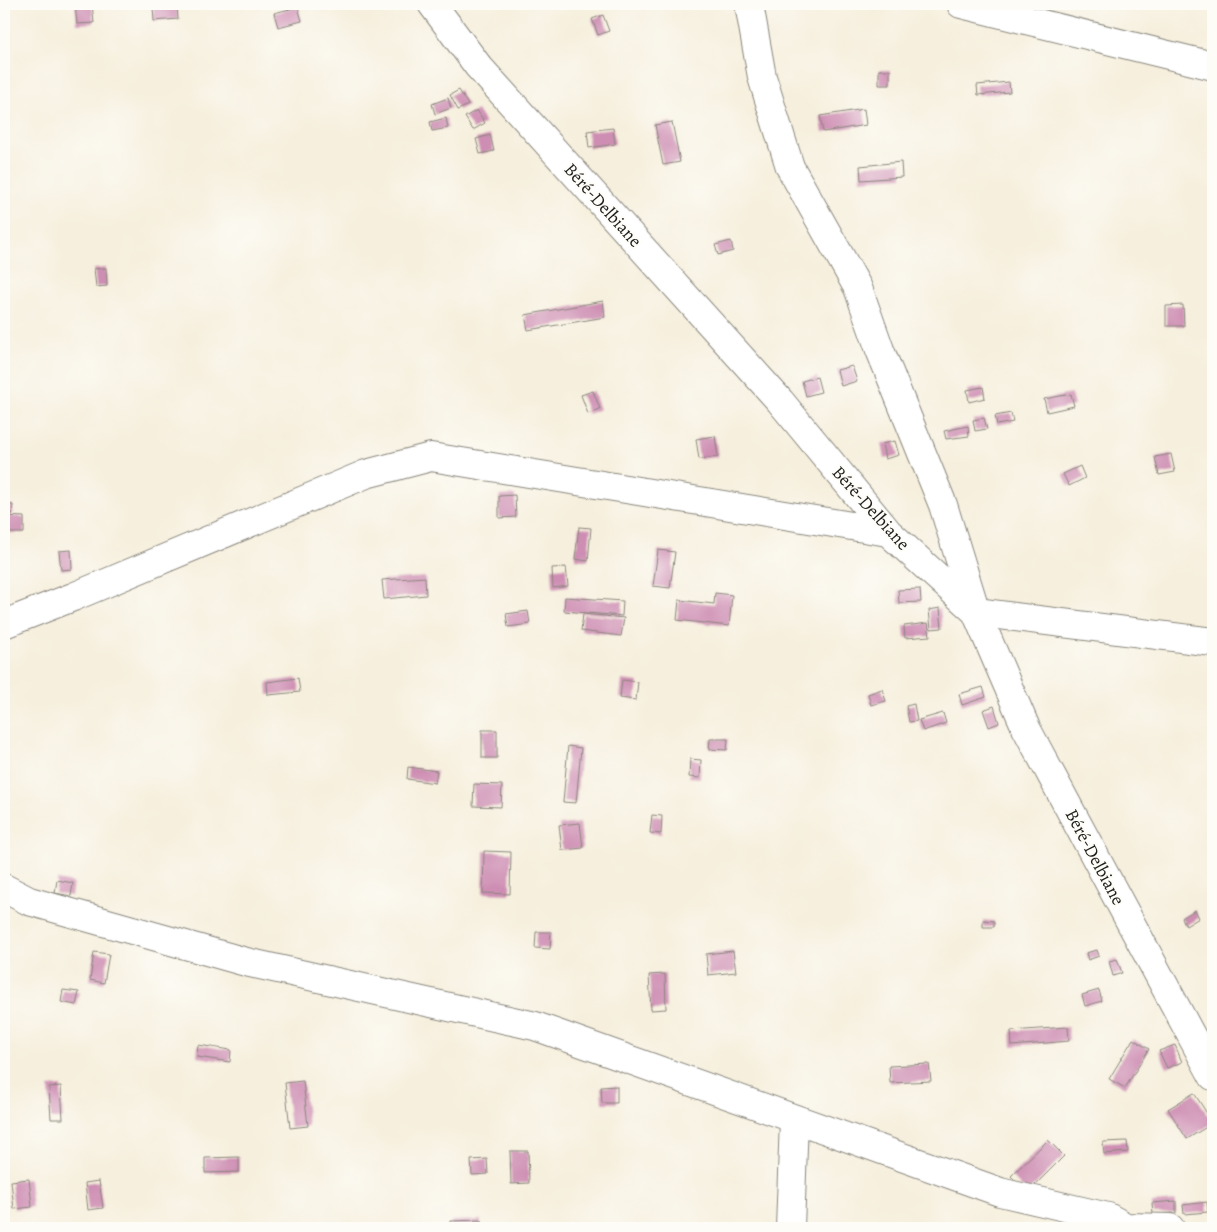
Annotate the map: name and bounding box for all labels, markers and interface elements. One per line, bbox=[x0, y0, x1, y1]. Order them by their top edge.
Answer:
street label: Béré-Delbiane bbox=[559, 158, 647, 252]
street label: Béré-Delbiane bbox=[827, 461, 915, 555]
street label: Béré-Delbiane bbox=[1060, 805, 1130, 909]

